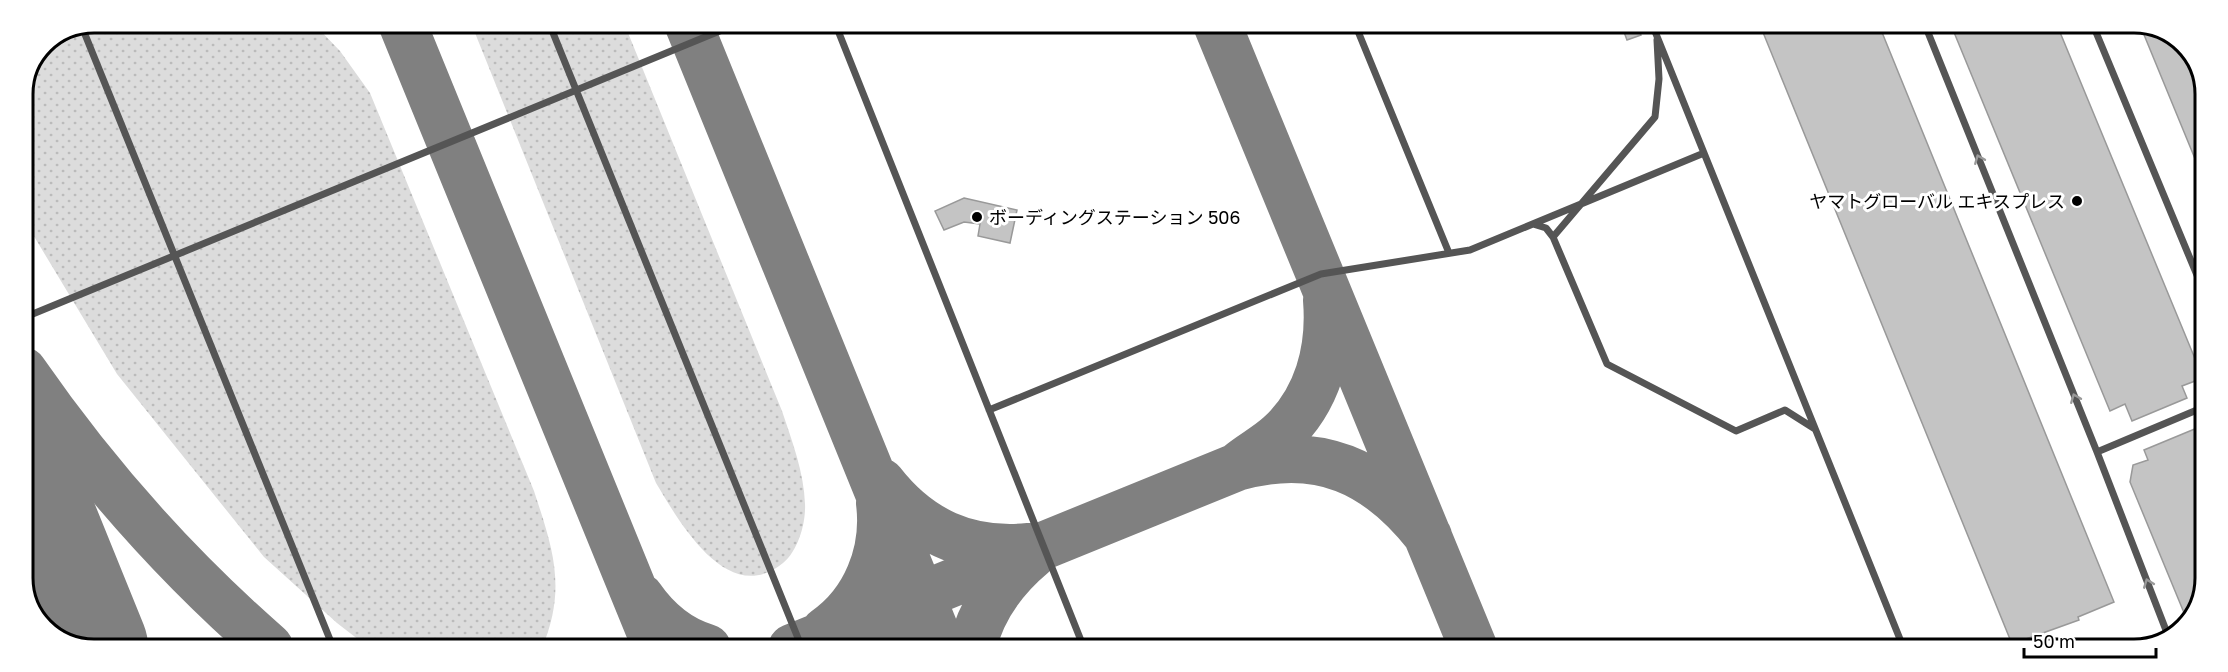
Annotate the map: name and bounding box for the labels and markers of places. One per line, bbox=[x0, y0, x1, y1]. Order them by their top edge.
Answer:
place label: ヤマトグローバル エキスプレス bbox=[1809, 190, 2065, 212]
marker: ヤマトグローバル エキスプレス bbox=[2070, 194, 2084, 208]
place label: ボーディングステーション 506 bbox=[989, 206, 1240, 228]
marker: ボーディングステーション 506 bbox=[970, 210, 984, 224]

